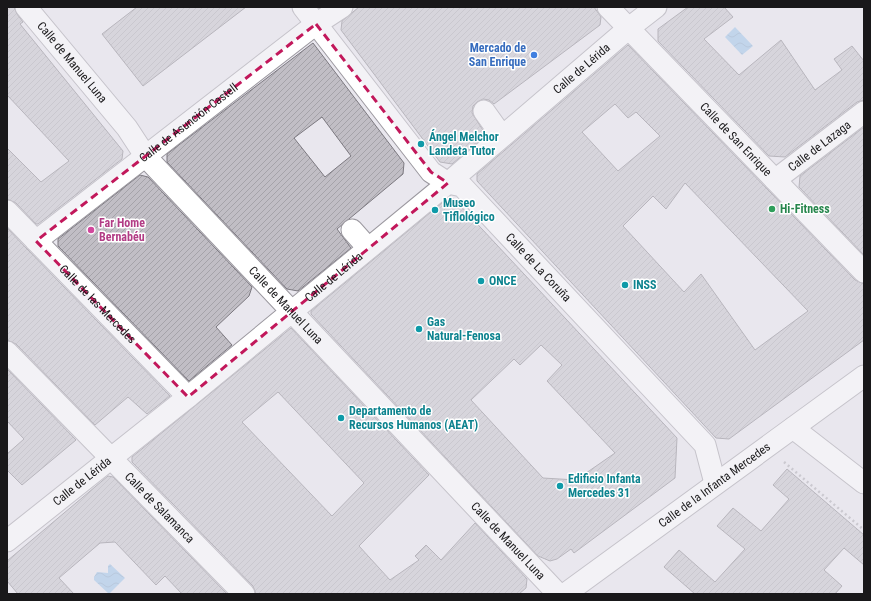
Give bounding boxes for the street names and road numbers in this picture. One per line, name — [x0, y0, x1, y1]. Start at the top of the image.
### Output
street label: Calle de Manuel Luna — [34, 19, 110, 106]
street label: Calle de Lérida — [550, 40, 613, 97]
street label: Calle de Asunción Castell — [137, 80, 240, 165]
street label: Calle de San Enrique — [697, 100, 775, 179]
street label: Calle de Lazaga — [785, 118, 854, 174]
street label: Calle de La Coruña — [503, 230, 574, 305]
street label: Calle de Lérida — [302, 249, 365, 305]
street label: Calle de las Mercedes — [56, 262, 139, 346]
street label: Calle de Manuel Luna — [246, 264, 326, 347]
street label: Calle de la Infanta Mercedes — [656, 440, 773, 530]
street label: Calle de Lérida — [50, 454, 114, 509]
street label: Calle de Salamanca — [122, 470, 197, 546]
street label: Calle de Manuel Luna — [468, 499, 548, 583]

